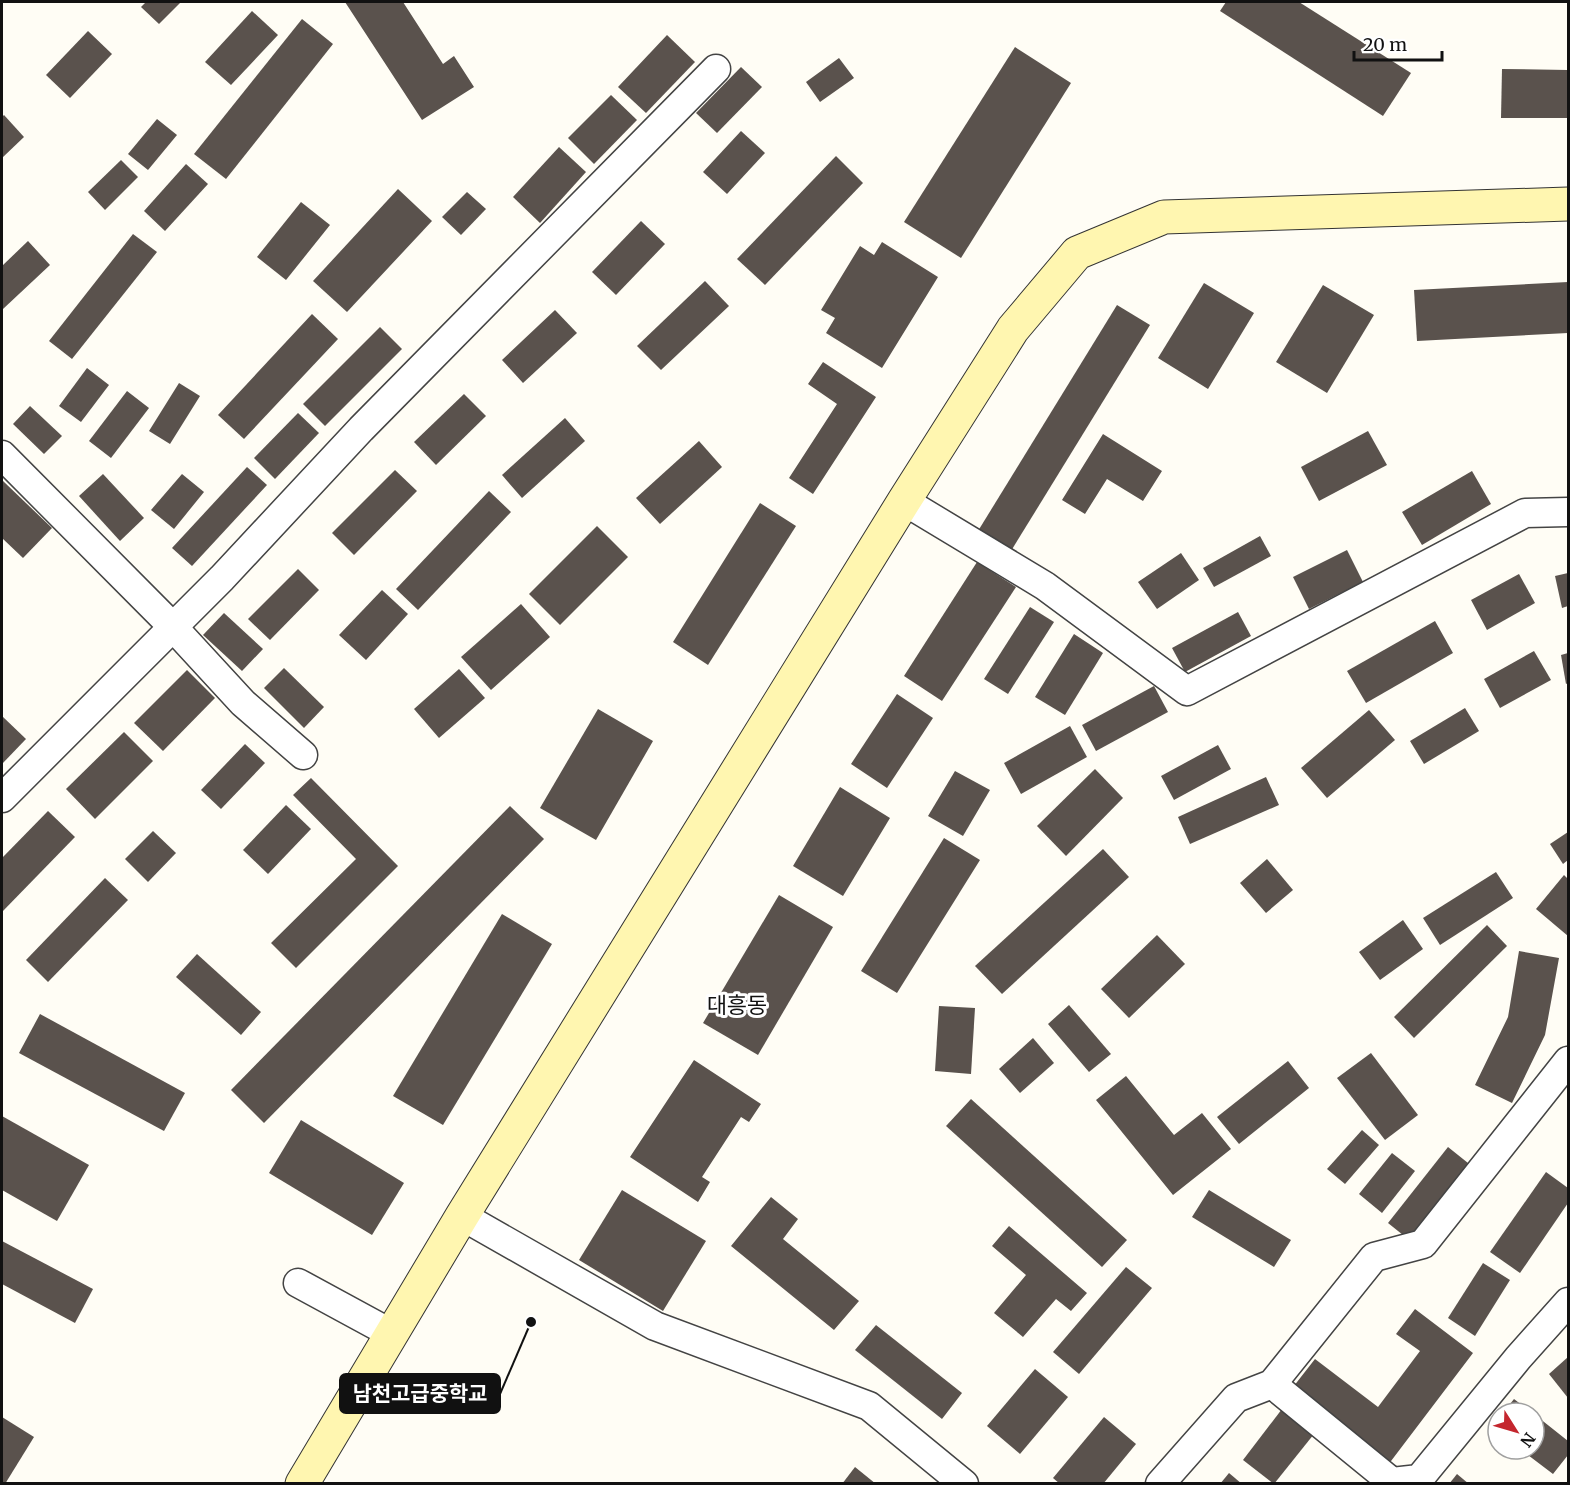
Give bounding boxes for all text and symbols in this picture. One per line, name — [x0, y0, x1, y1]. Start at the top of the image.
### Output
scale bar — [1354, 24, 1442, 62]
text: 20 m — [1363, 33, 1407, 56]
district label: 대흥동 — [707, 991, 767, 1019]
callout: 남천고급중학교 — [340, 1374, 500, 1413]
text: 남천고급중학교 — [352, 1380, 488, 1407]
north arrow — [1486, 1401, 1546, 1461]
text: N — [1516, 1429, 1540, 1451]

